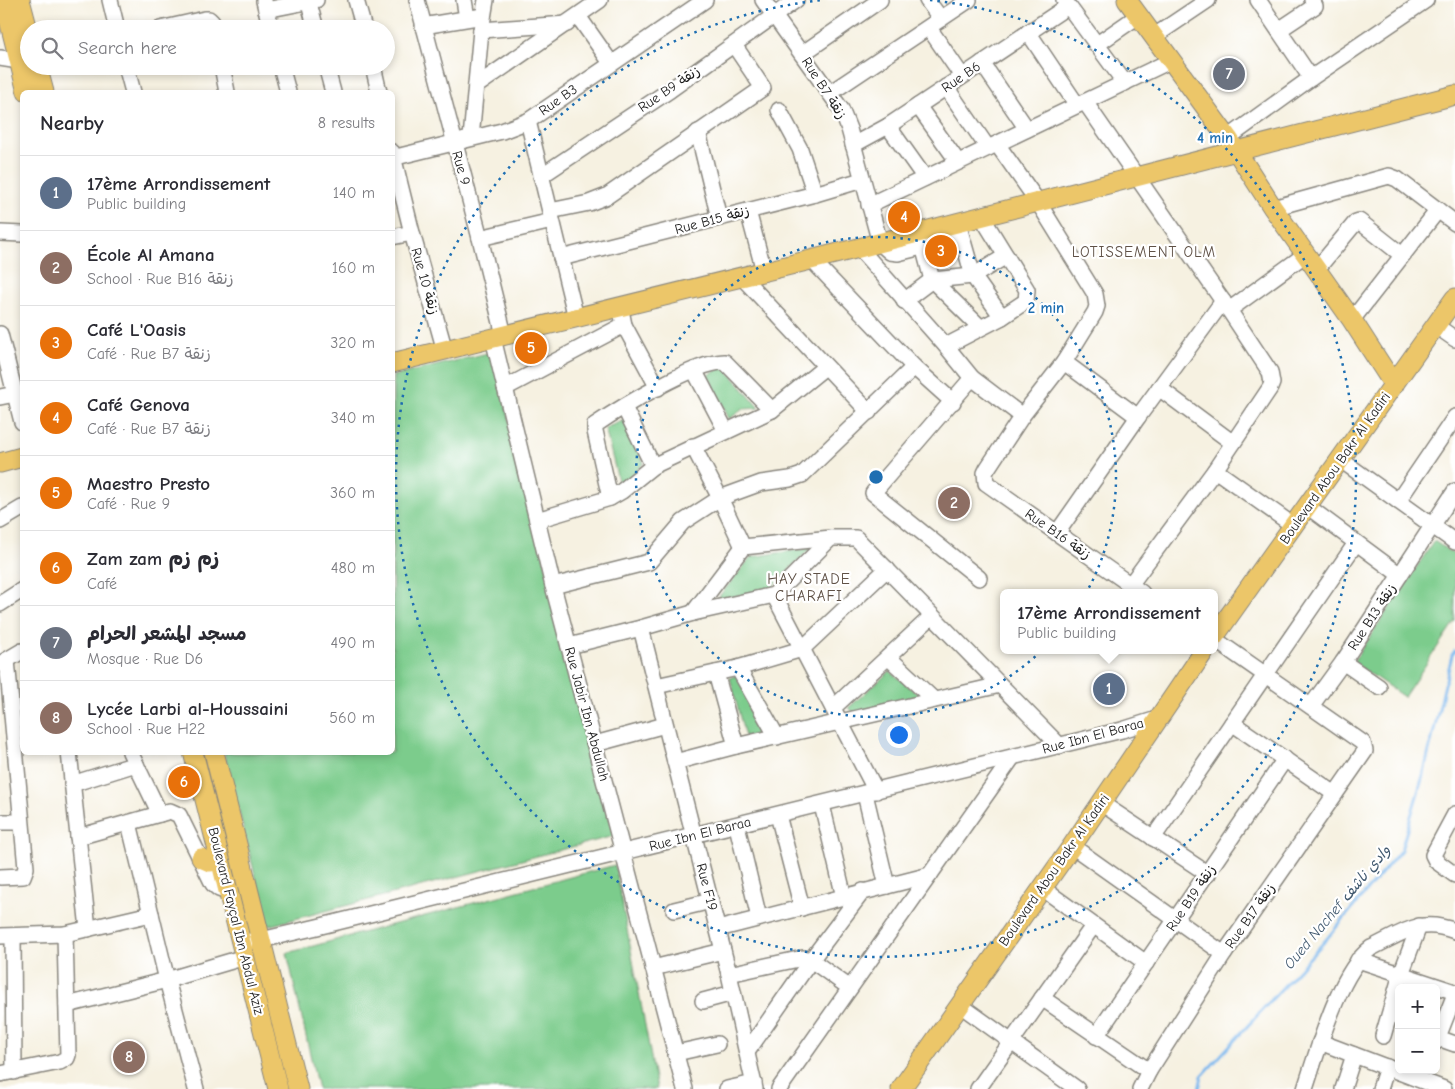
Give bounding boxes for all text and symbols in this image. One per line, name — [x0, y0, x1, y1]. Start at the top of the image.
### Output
search box — [20, 20, 395, 75]
icon: search — [38, 34, 66, 62]
text: Search here — [78, 37, 177, 59]
street label: Rue B7 زنقة — [798, 54, 850, 122]
pin: 7 — [1213, 55, 1245, 93]
street label: Rue B6 — [938, 58, 984, 96]
street label: Rue B9 زنقة — [635, 62, 703, 116]
street label: Rue B3 — [536, 81, 580, 119]
text: Nearby — [40, 111, 104, 135]
text: 8 results — [318, 114, 375, 132]
text: 4 min — [1197, 129, 1233, 147]
street label: Rue 9 — [448, 149, 474, 187]
text: 17ème Arrondissement — [87, 173, 270, 195]
text: 1 — [53, 184, 59, 202]
text: 140 m — [333, 184, 375, 202]
text: Public building — [87, 195, 186, 213]
pin: 4 — [888, 198, 920, 236]
street label: Rue B15 زنقة — [673, 202, 751, 238]
pin: 3 — [925, 232, 957, 270]
district label: LOTISSEMENT OLM — [1072, 243, 1216, 261]
text: École Al Amana — [87, 244, 215, 266]
street label: Rue 10 زنقة — [407, 246, 443, 316]
text: 2 — [52, 259, 60, 277]
text: 160 m — [332, 259, 375, 277]
text: School · Rue B16 زنقة — [87, 270, 234, 288]
text: 2 min — [1028, 299, 1064, 317]
text: Café L'Oasis — [87, 319, 186, 341]
pin: 5 — [515, 329, 547, 367]
text: 3 — [52, 334, 60, 352]
text: 320 m — [330, 334, 375, 352]
text: Café · Rue B7 زنقة — [87, 345, 211, 363]
street label: Boulevard Abou Bakr Al Kadiri — [1276, 389, 1394, 547]
text: Café Genova — [87, 394, 190, 416]
text: 4 — [52, 409, 60, 427]
text: 340 m — [331, 409, 375, 427]
text: Café · Rue B7 زنقة — [87, 420, 211, 438]
centre of rings — [867, 468, 885, 486]
text: Maestro Presto — [87, 473, 210, 495]
text: 5 — [52, 484, 60, 502]
text: 360 m — [330, 484, 375, 502]
pin: 2 — [938, 484, 970, 522]
text: Café · Rue 9 — [87, 495, 170, 513]
street label: Rue B16 زنقة — [1022, 505, 1094, 563]
text: Zam zam زم زم — [87, 548, 219, 570]
text: 6 — [52, 559, 60, 577]
text: 480 m — [331, 559, 375, 577]
district label: HAY STADE CHARAFI — [767, 570, 851, 605]
text: Café — [87, 575, 117, 593]
street label: Rue B13 زنقة — [1344, 580, 1400, 654]
popup — [1000, 589, 1218, 654]
text: 17ème Arrondissement — [1017, 602, 1201, 624]
text: مسجد المشعر الحرام — [87, 623, 247, 645]
text: Public building — [1017, 624, 1117, 642]
text: 7 — [52, 634, 60, 652]
text: 490 m — [330, 634, 375, 652]
street label: Rue Jabir Ibn Abdullah — [561, 645, 613, 783]
text: Mosque · Rue D6 — [87, 650, 203, 668]
pin: 1 — [1093, 670, 1125, 708]
text: Lycée Larbi al-Houssaini — [87, 698, 288, 720]
text: 8 — [52, 709, 60, 727]
text: 560 m — [329, 709, 375, 727]
street label: Rue Ibn El Baraa — [1040, 714, 1146, 758]
text: School · Rue H22 — [87, 720, 205, 738]
your location — [886, 722, 912, 748]
pin: 6 — [168, 763, 200, 801]
street label: Boulevard Abou Bakr Al Kadiri — [995, 791, 1113, 949]
street label: Rue Ibn El Baraa — [647, 813, 753, 855]
street label: Boulevard Fayçal Ibn Abdul Aziz — [204, 826, 268, 1016]
water label: Oued Nachef وادي ناشف — [1280, 841, 1396, 974]
street label: Rue F19 — [693, 861, 721, 913]
street label: Rue B19 زنقة — [1163, 862, 1219, 934]
street label: Rue B17 زنقة — [1221, 880, 1279, 952]
map controls — [1395, 984, 1440, 1074]
button: + — [1395, 984, 1440, 1029]
button: − — [1395, 1029, 1440, 1074]
pin: 8 — [113, 1038, 145, 1076]

